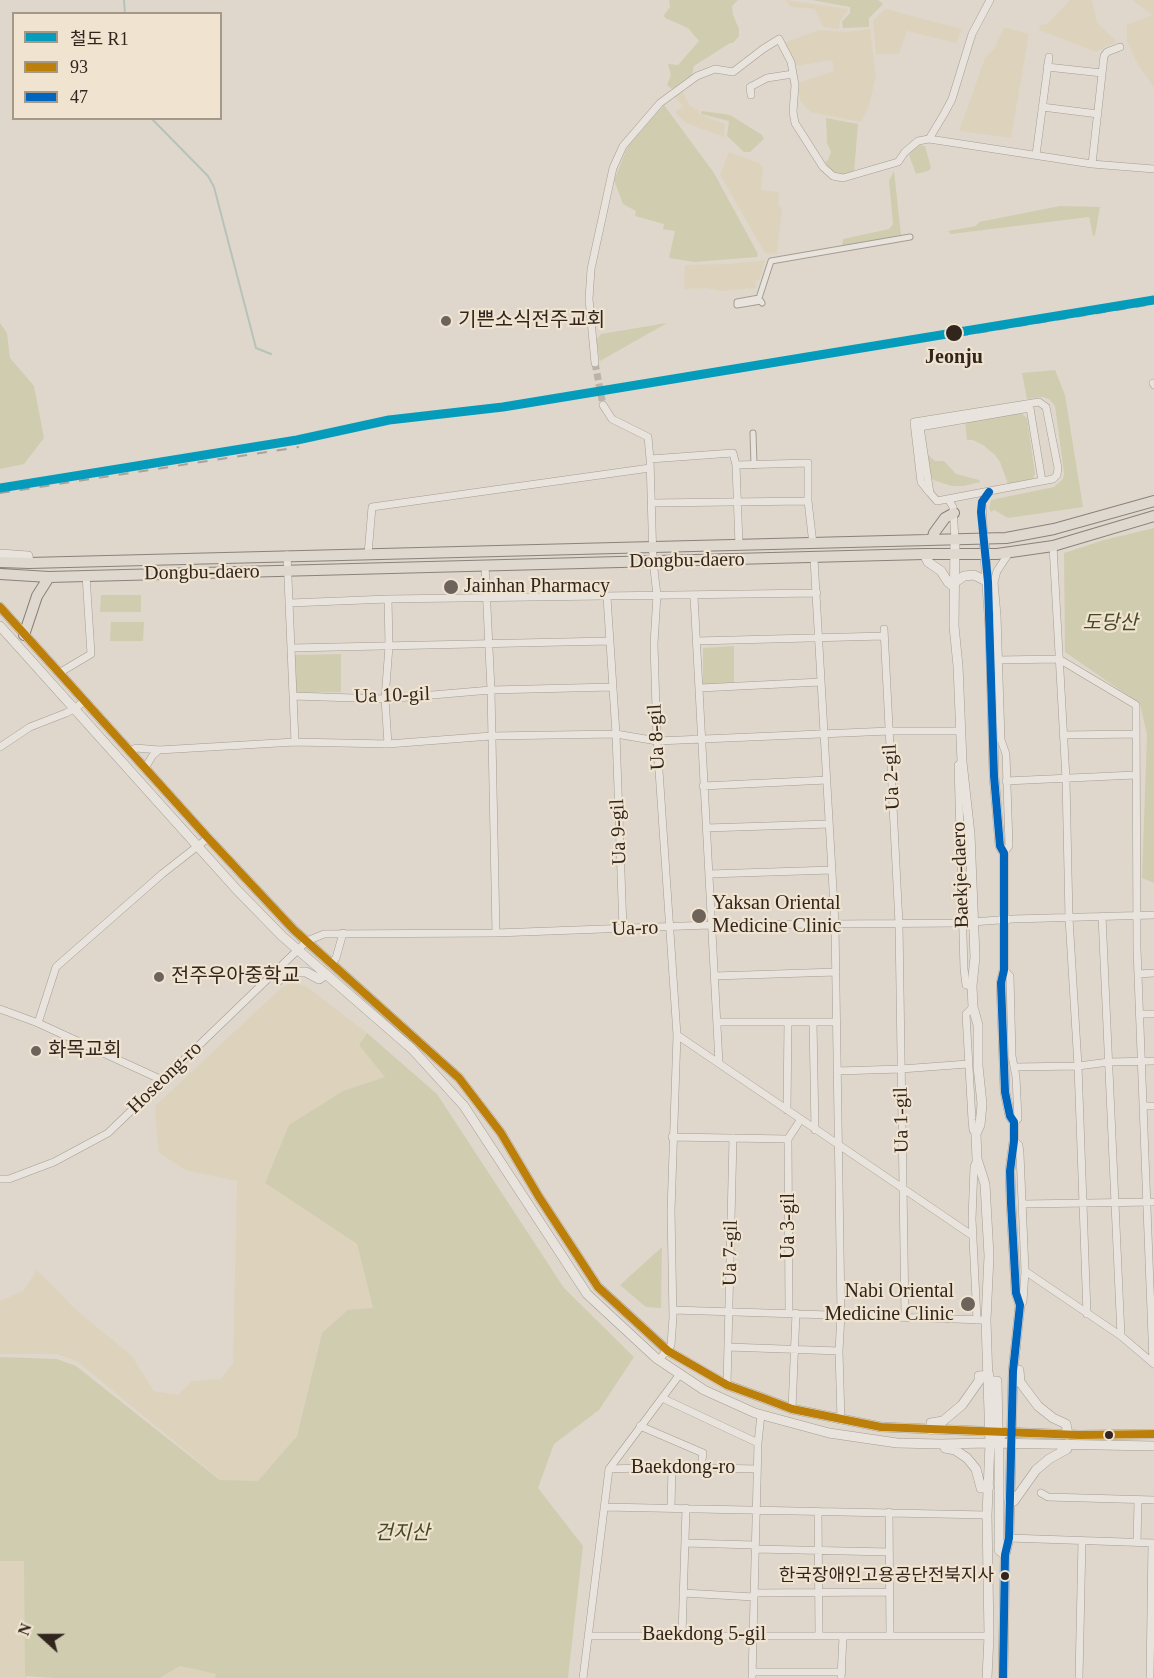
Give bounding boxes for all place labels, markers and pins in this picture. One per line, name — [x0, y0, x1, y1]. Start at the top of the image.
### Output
place label: 기쁜소식전주교회 — [458, 309, 605, 333]
marker: 기쁜소식전주교회 — [439, 314, 453, 328]
marker: Jeonju — [944, 323, 964, 343]
place label: Jeonju — [925, 346, 983, 370]
place label: Jainhan Pharmacy — [464, 575, 610, 599]
marker: Jainhan Pharmacy — [442, 578, 460, 596]
place label: Yaksan Oriental Medicine Clinic — [712, 892, 841, 939]
marker: Yaksan Oriental Medicine Clinic — [690, 907, 708, 925]
place label: 전주우아중학교 — [171, 965, 300, 989]
marker: 전주우아중학교 — [152, 970, 166, 984]
place label: 화목교회 — [48, 1039, 122, 1063]
marker: 화목교회 — [29, 1044, 43, 1058]
place label: Nabi Oriental Medicine Clinic — [825, 1280, 954, 1327]
marker: Nabi Oriental Medicine Clinic — [959, 1295, 977, 1313]
unlabelled marker — [1103, 1429, 1115, 1441]
place label: 한국장애인고용공단전북지사 — [779, 1565, 994, 1587]
marker: 한국장애인고용공단전북지사 — [999, 1570, 1011, 1582]

